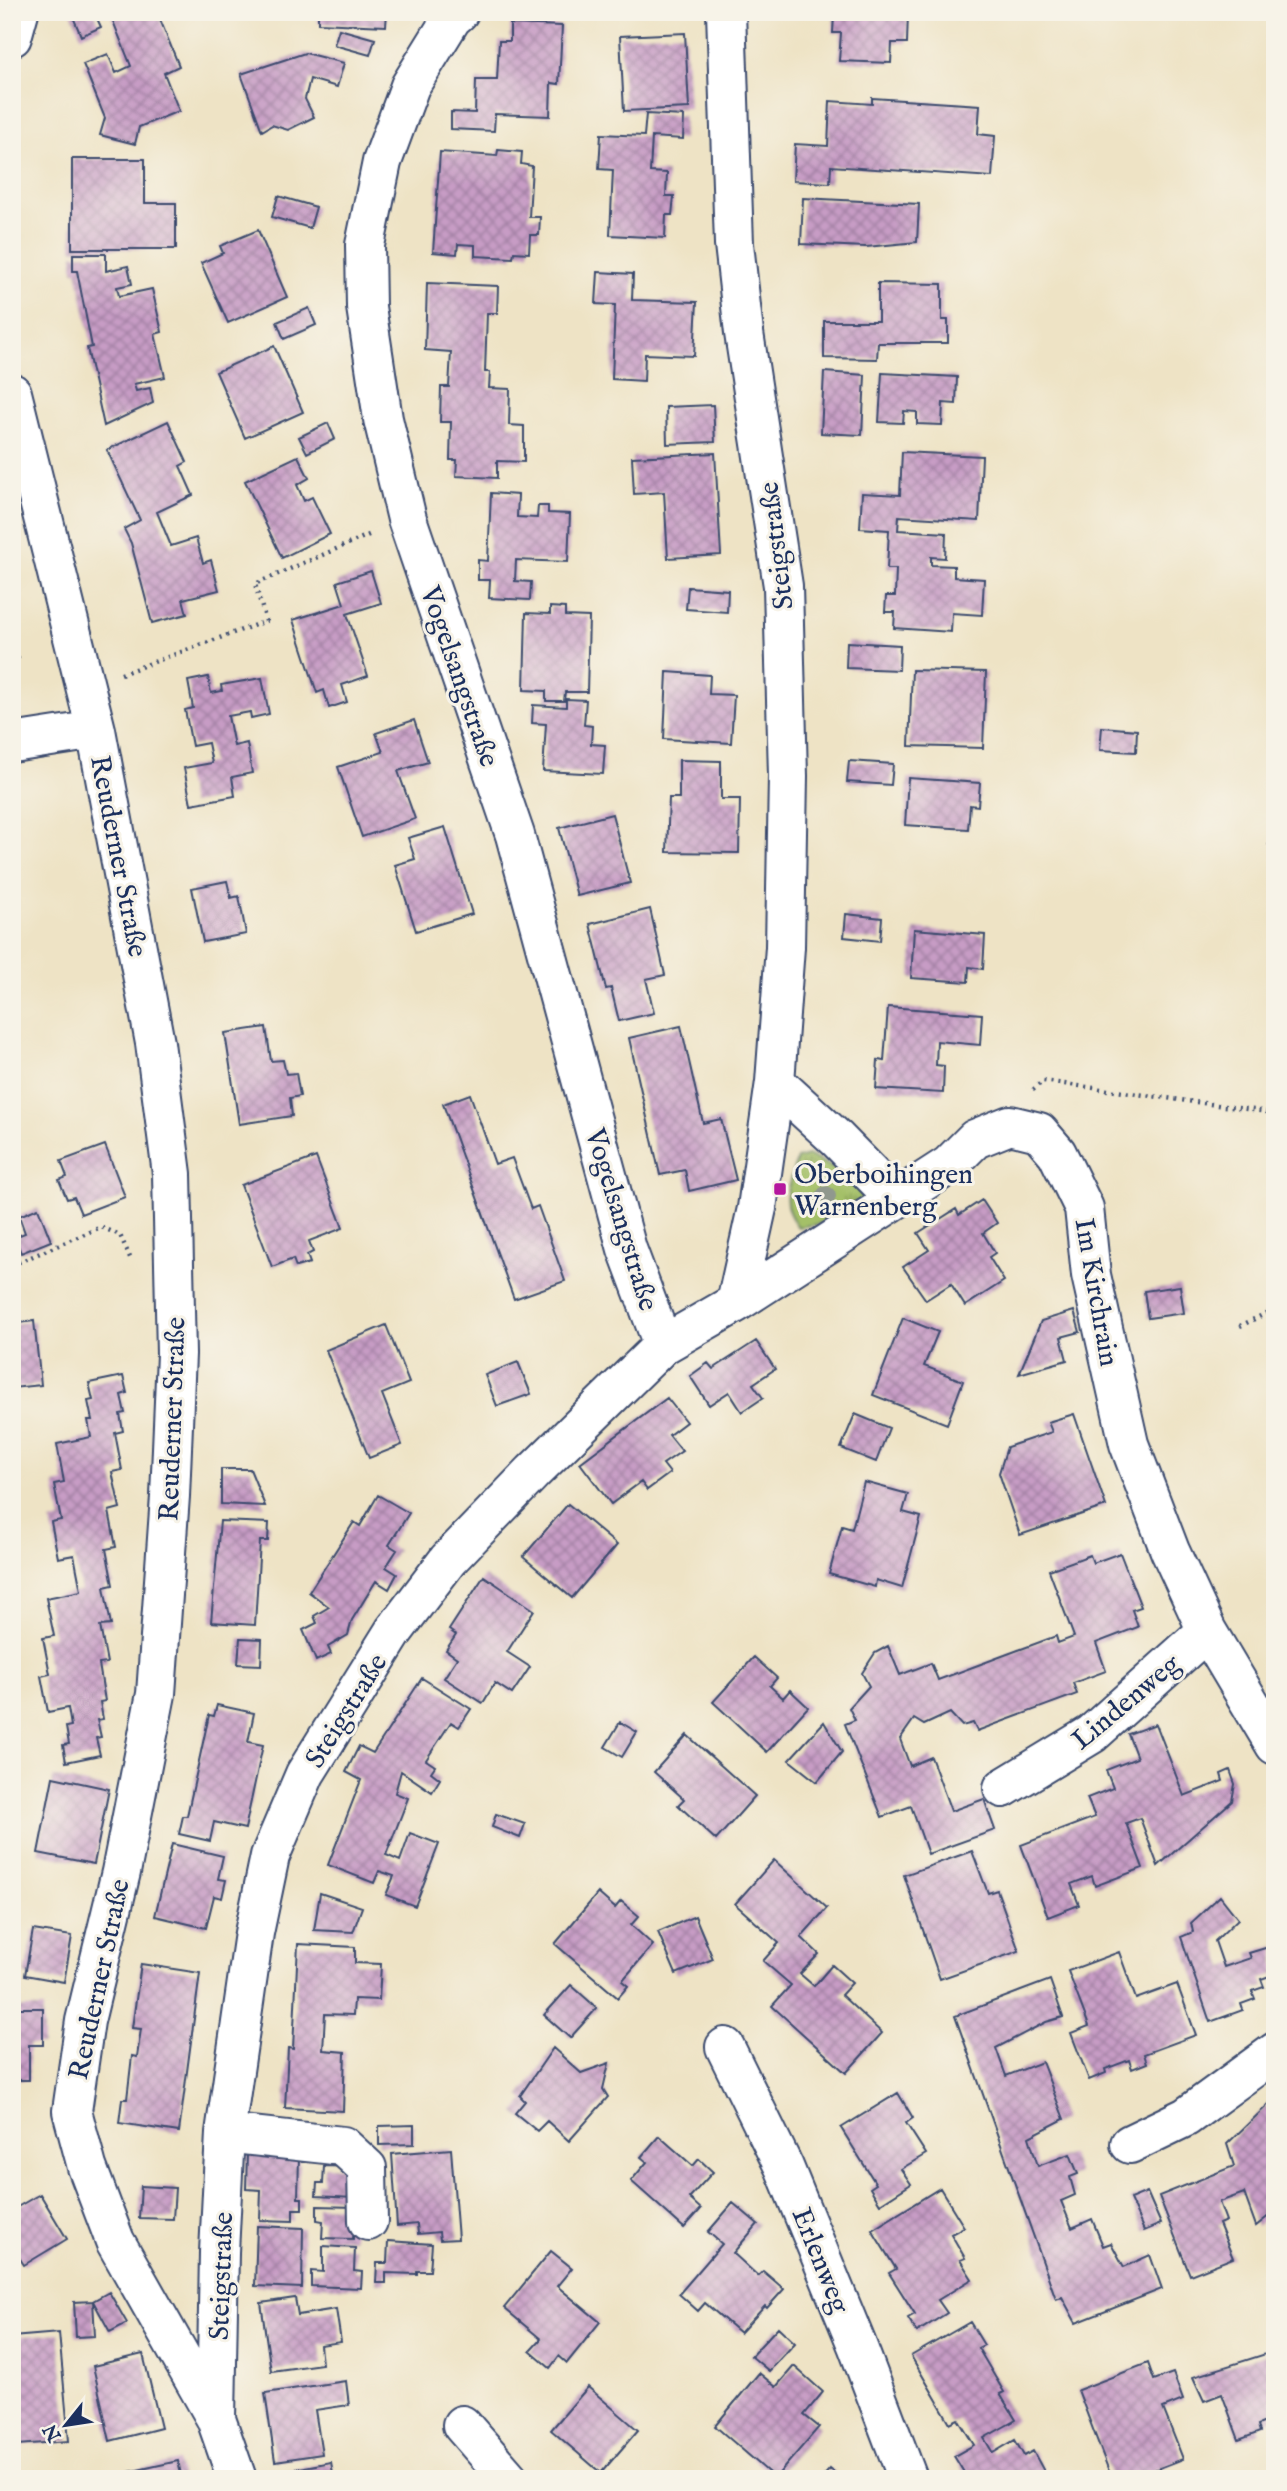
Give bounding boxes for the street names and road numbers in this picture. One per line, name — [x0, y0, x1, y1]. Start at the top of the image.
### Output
street label: Steigstraße — [752, 480, 803, 612]
street label: Vogelsangstraße — [411, 581, 506, 772]
street label: Reuderner Straße — [81, 753, 154, 960]
street label: Vogelsangstraße — [576, 1123, 665, 1315]
street label: Im Kirchrain — [1065, 1216, 1126, 1369]
street label: Reuderner Straße — [152, 1316, 195, 1522]
street label: Steigstraße — [298, 1647, 396, 1775]
street label: Lindenweg — [1065, 1647, 1189, 1758]
street label: Reuderner Straße — [62, 1876, 139, 2083]
street label: Erlenweg — [783, 2203, 857, 2320]
street label: Steigstraße — [203, 2211, 242, 2341]

